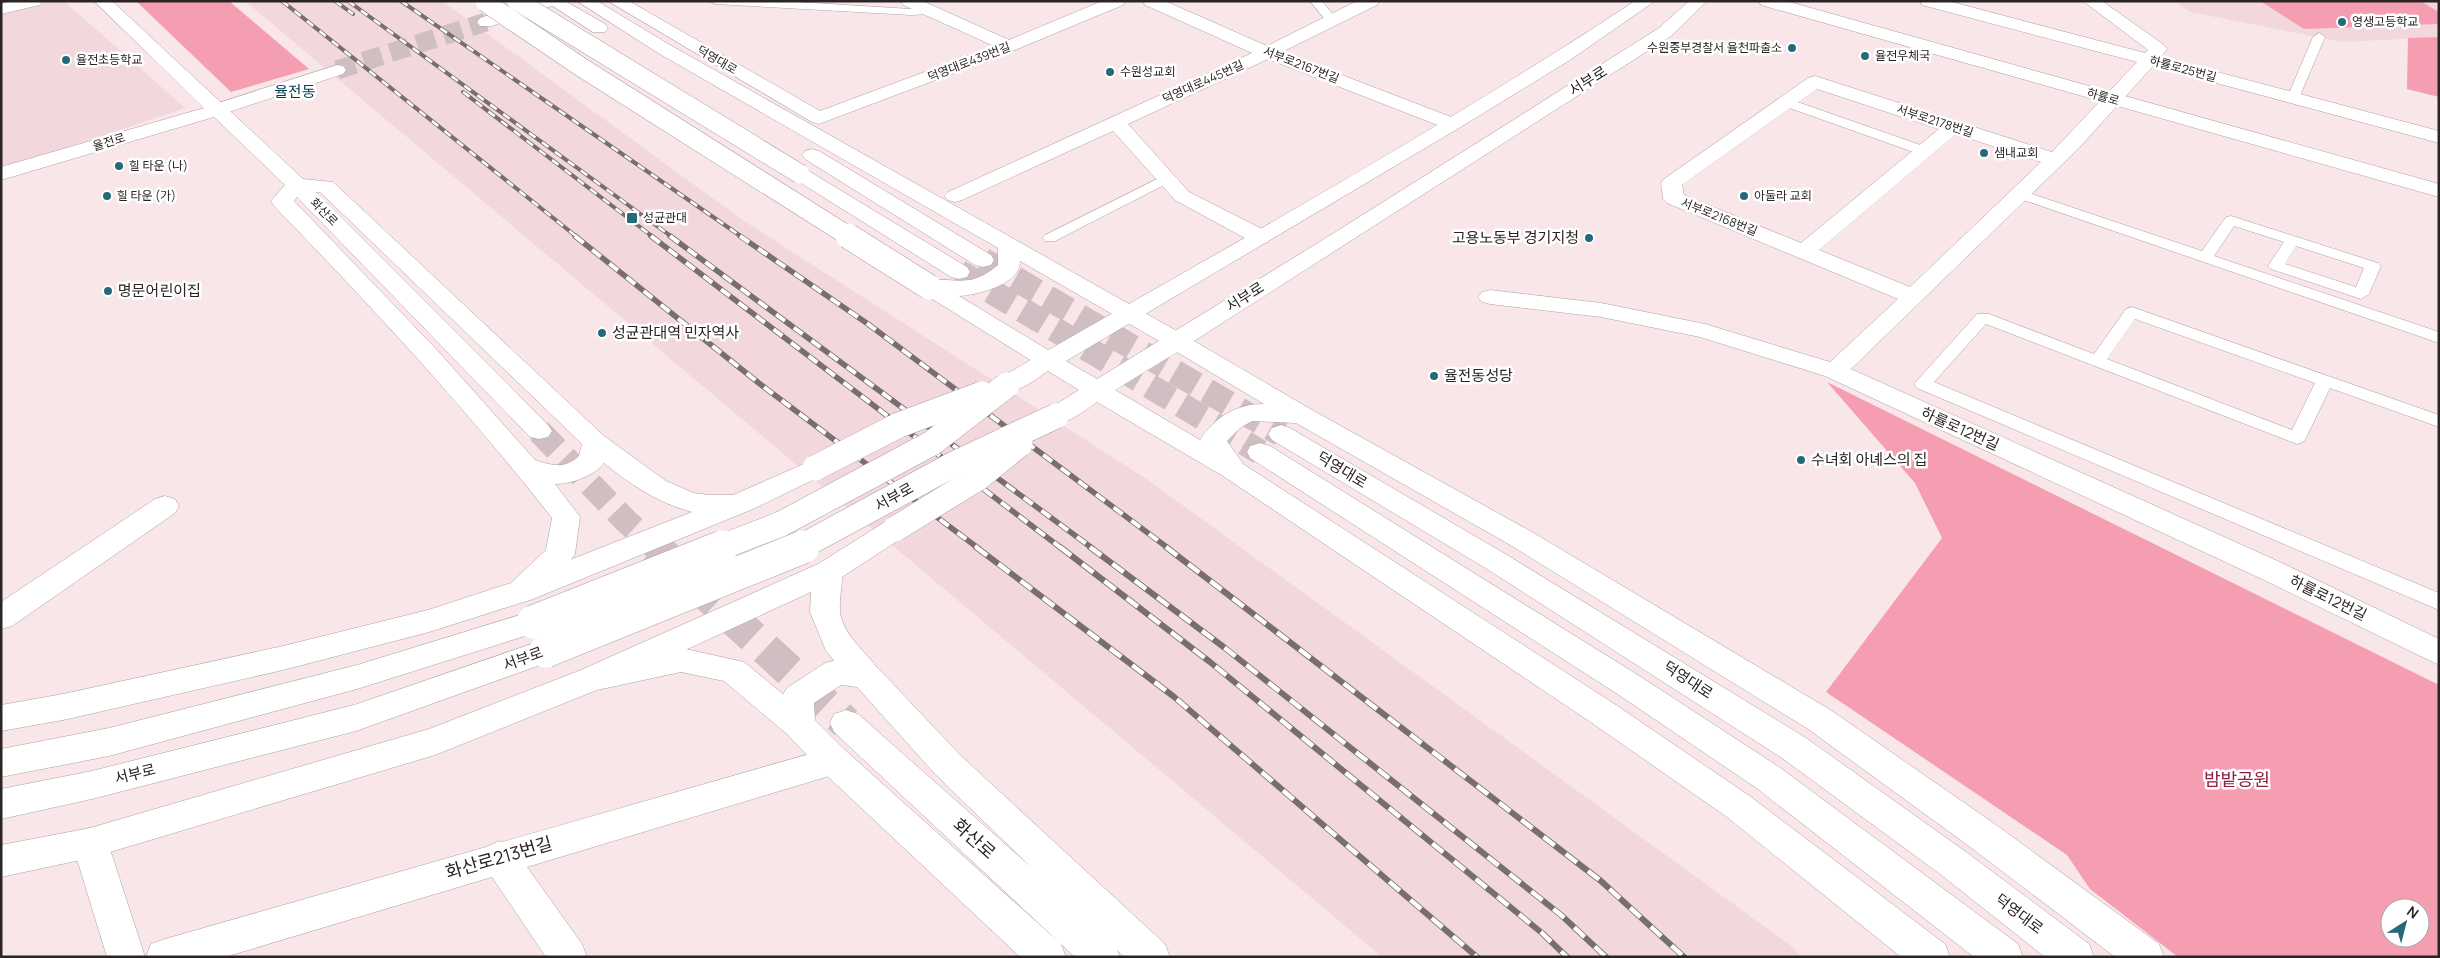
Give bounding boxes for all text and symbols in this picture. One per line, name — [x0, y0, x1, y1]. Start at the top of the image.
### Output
place label: 영생고등학교 — [2352, 13, 2418, 30]
marker: 영생고등학교 — [2336, 16, 2348, 28]
street label: 덕영대로439번길 — [925, 38, 1013, 85]
place label: 수원중부경찰서 율천파출소 — [1647, 39, 1782, 56]
street label: 덕영대로 — [694, 41, 741, 78]
street label: 서부로2167번길 — [1261, 42, 1342, 87]
marker: 수원중부경찰서 율천파출소 — [1786, 42, 1798, 54]
place label: 율전우체국 — [1875, 47, 1930, 64]
marker: 율전우체국 — [1859, 50, 1871, 62]
place label: 율전초등학교 — [76, 51, 142, 68]
street label: 하률로25번길 — [2148, 51, 2219, 86]
marker: 율전초등학교 — [60, 54, 72, 66]
street label: 덕영대로445번길 — [1159, 56, 1246, 107]
street label: 서부로 — [1565, 61, 1611, 100]
place label: 수원성교회 — [1120, 63, 1175, 80]
marker: 수원성교회 — [1104, 66, 1116, 78]
district label: 율전동 — [274, 81, 316, 102]
street label: 하률로 — [2085, 84, 2121, 109]
street label: 서부로2178번길 — [1895, 100, 1976, 141]
street label: 율전로 — [91, 129, 127, 154]
place label: 샘내교회 — [1994, 144, 2038, 161]
marker: 샘내교회 — [1978, 147, 1990, 159]
place label: 힐 타운 (나) — [129, 157, 188, 174]
marker: 힐 타운 (나) — [113, 160, 125, 172]
place label: 힐 타운 (가) — [117, 187, 176, 204]
place label: 아둘라 교회 — [1754, 187, 1812, 204]
marker: 힐 타운 (가) — [101, 190, 113, 202]
marker: 아둘라 교회 — [1738, 190, 1750, 202]
street label: 서부로2168번길 — [1678, 193, 1760, 240]
street label: 화산로 — [307, 194, 342, 229]
place label: 성균관대 — [643, 209, 687, 226]
marker: 성균관대 — [625, 211, 639, 225]
place label: 고용노동부 경기지청 — [1452, 227, 1579, 248]
marker: 고용노동부 경기지청 — [1583, 232, 1595, 244]
street label: 서부로 — [1222, 277, 1268, 316]
place label: 명문어린이집 — [118, 280, 201, 301]
marker: 명문어린이집 — [102, 285, 114, 297]
place label: 성균관대역 민자역사 — [612, 322, 739, 343]
marker: 성균관대역 민자역사 — [596, 327, 608, 339]
place label: 율전동성당 — [1444, 365, 1513, 386]
marker: 율전동성당 — [1428, 370, 1440, 382]
street label: 하률로12번길 — [1918, 402, 2003, 455]
street label: 덕영대로 — [1313, 446, 1371, 493]
place label: 수녀회 아녜스의 집 — [1811, 449, 1927, 470]
marker: 수녀회 아녜스의 집 — [1795, 454, 1807, 466]
street label: 서부로 — [871, 477, 917, 516]
street label: 하률로12번길 — [2286, 570, 2370, 625]
street label: 서부로 — [500, 642, 546, 675]
street label: 덕영대로 — [1659, 656, 1717, 703]
street label: 서부로 — [112, 758, 158, 789]
park label: 밤밭공원 — [2204, 767, 2270, 791]
street label: 화산로 — [948, 813, 1001, 864]
street label: 화산로213번길 — [443, 830, 555, 884]
street label: 덕영대로 — [1991, 889, 2048, 939]
north arrow — [2380, 898, 2430, 948]
text: N — [2403, 901, 2423, 923]

